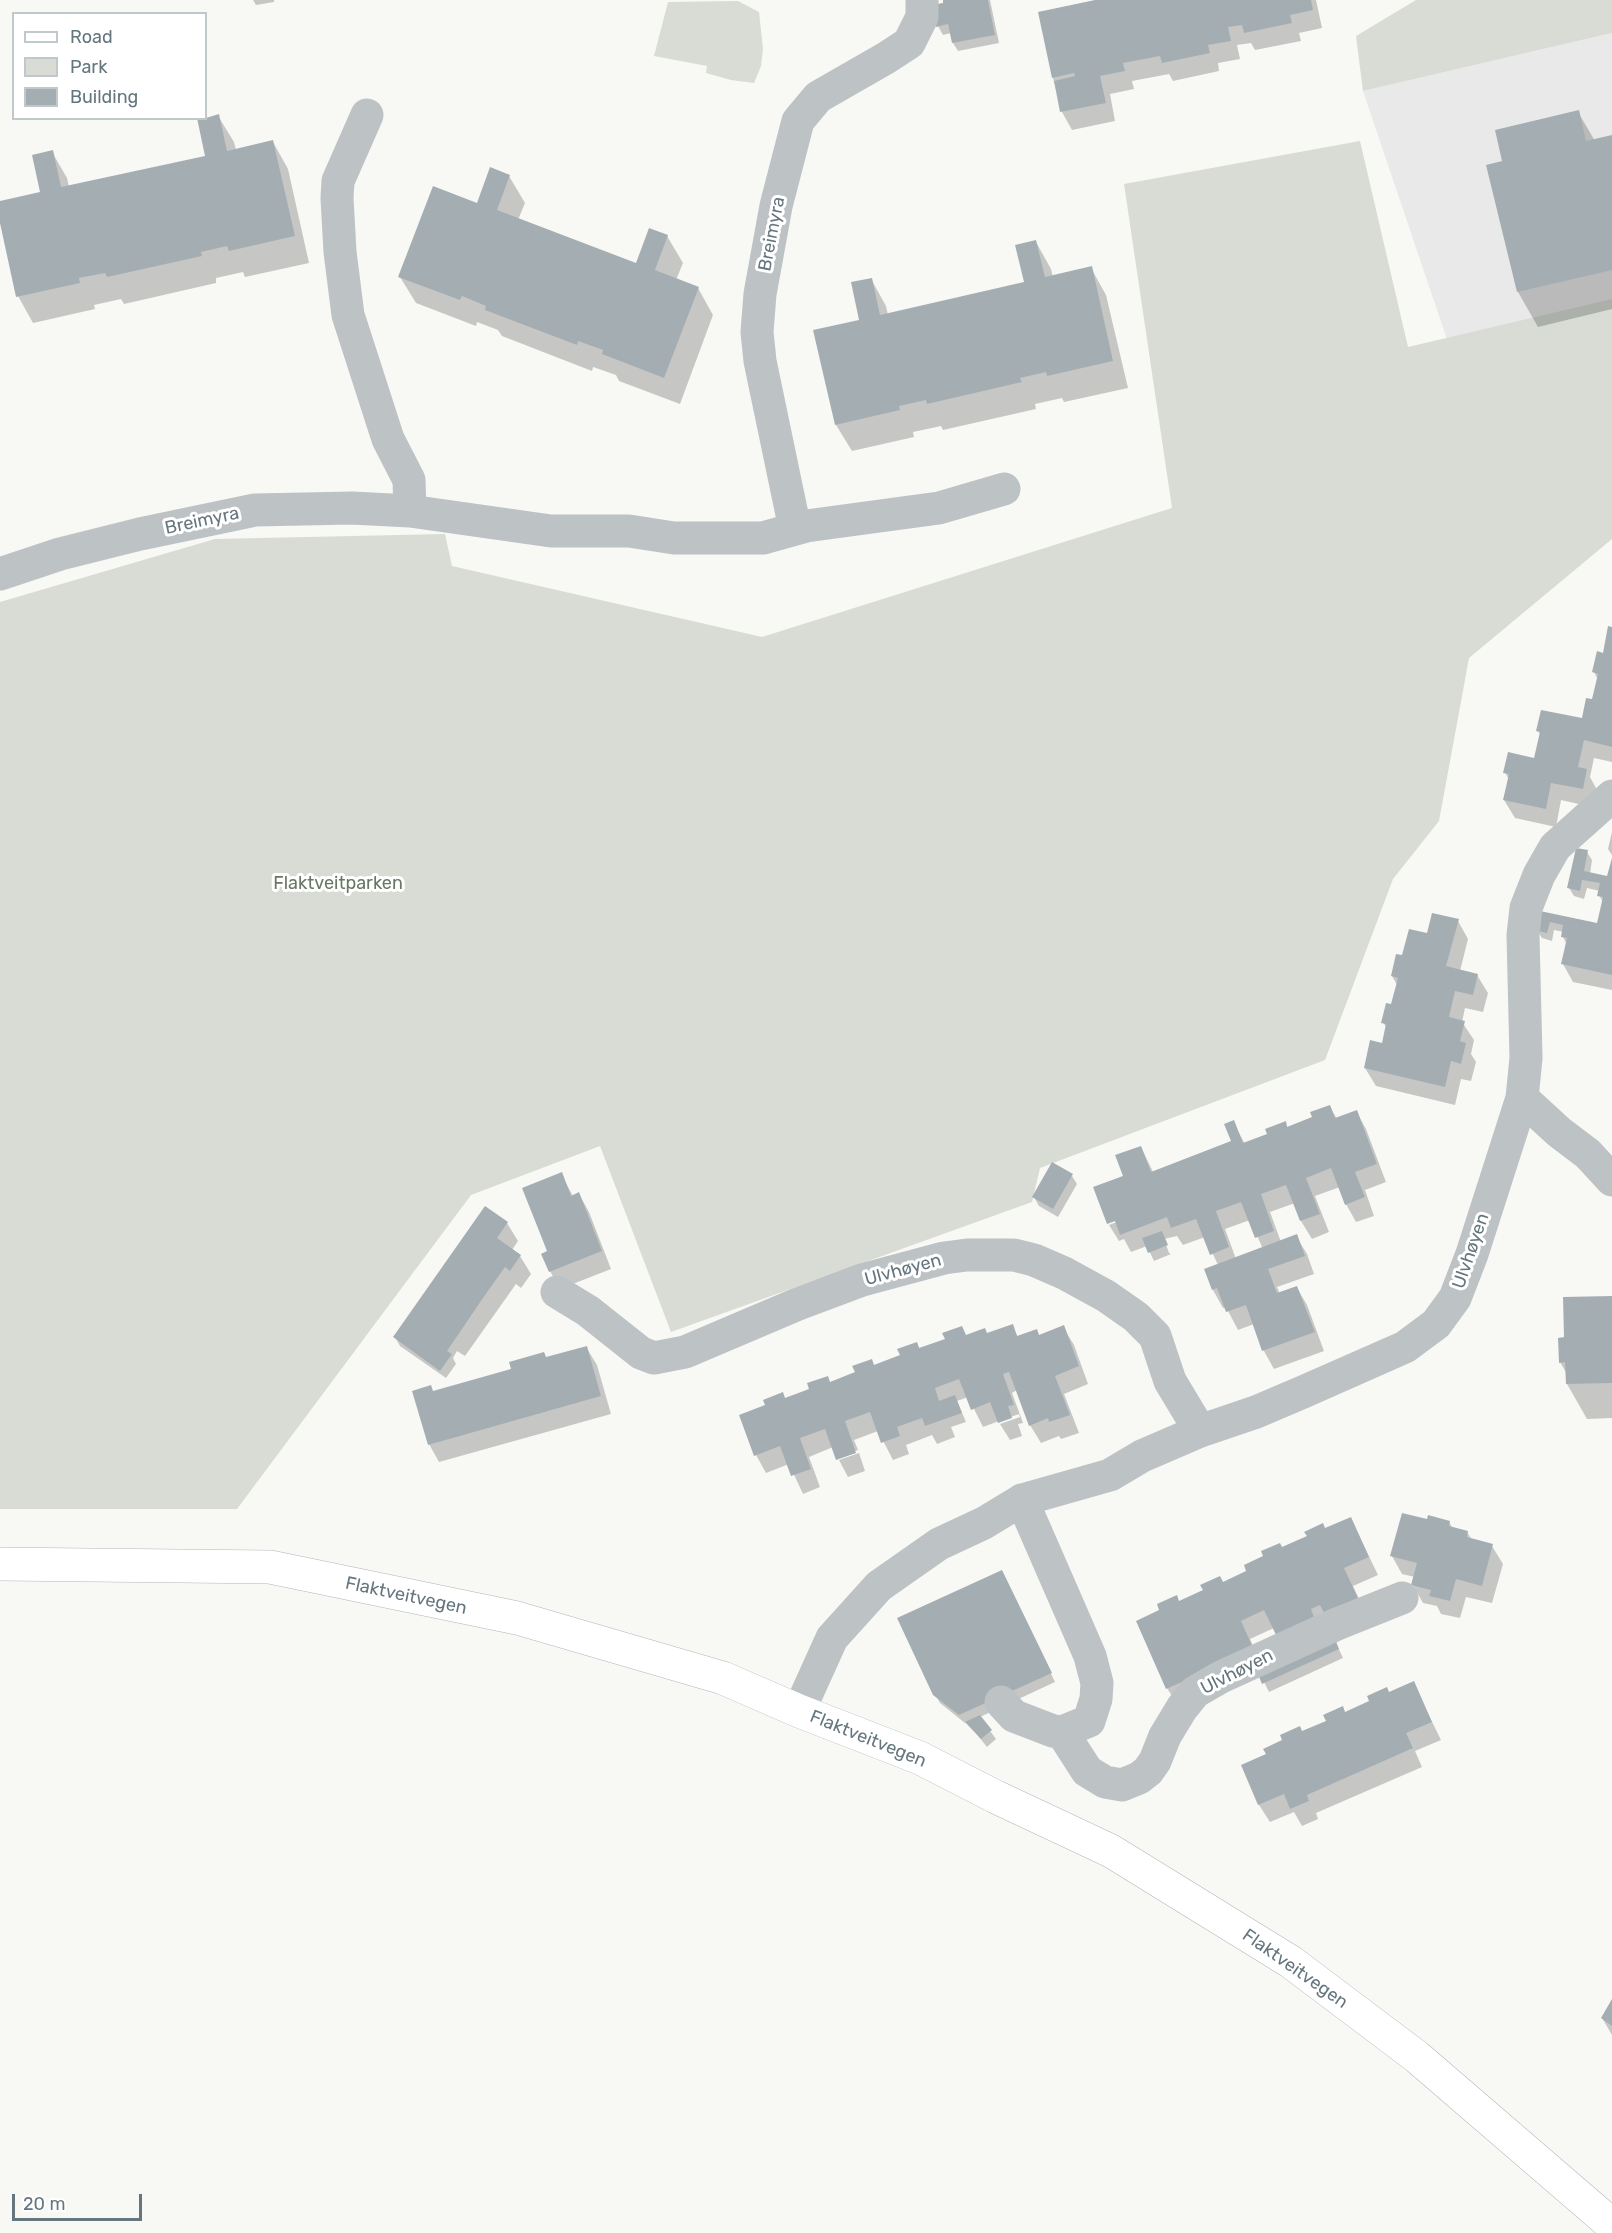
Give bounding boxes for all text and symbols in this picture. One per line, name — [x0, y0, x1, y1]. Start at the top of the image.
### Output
legend — [12, 12, 207, 120]
text: Road — [70, 26, 113, 48]
text: Park — [70, 56, 107, 78]
text: Building — [70, 86, 138, 108]
street label: Breimyra — [754, 195, 790, 273]
street label: Breimyra — [163, 503, 241, 539]
park label: Flaktveitparken — [273, 873, 403, 895]
street label: Ulvhøyen — [1448, 1210, 1494, 1292]
street label: Ulvhøyen — [862, 1249, 944, 1291]
street label: Flaktveitvegen — [343, 1573, 469, 1619]
street label: Ulvhøyen — [1197, 1645, 1277, 1699]
street label: Flaktveitvegen — [807, 1706, 929, 1772]
street label: Flaktveitvegen — [1238, 1925, 1352, 2013]
scale bar — [15, 2182, 146, 2220]
text: 20 m — [23, 2193, 65, 2215]

